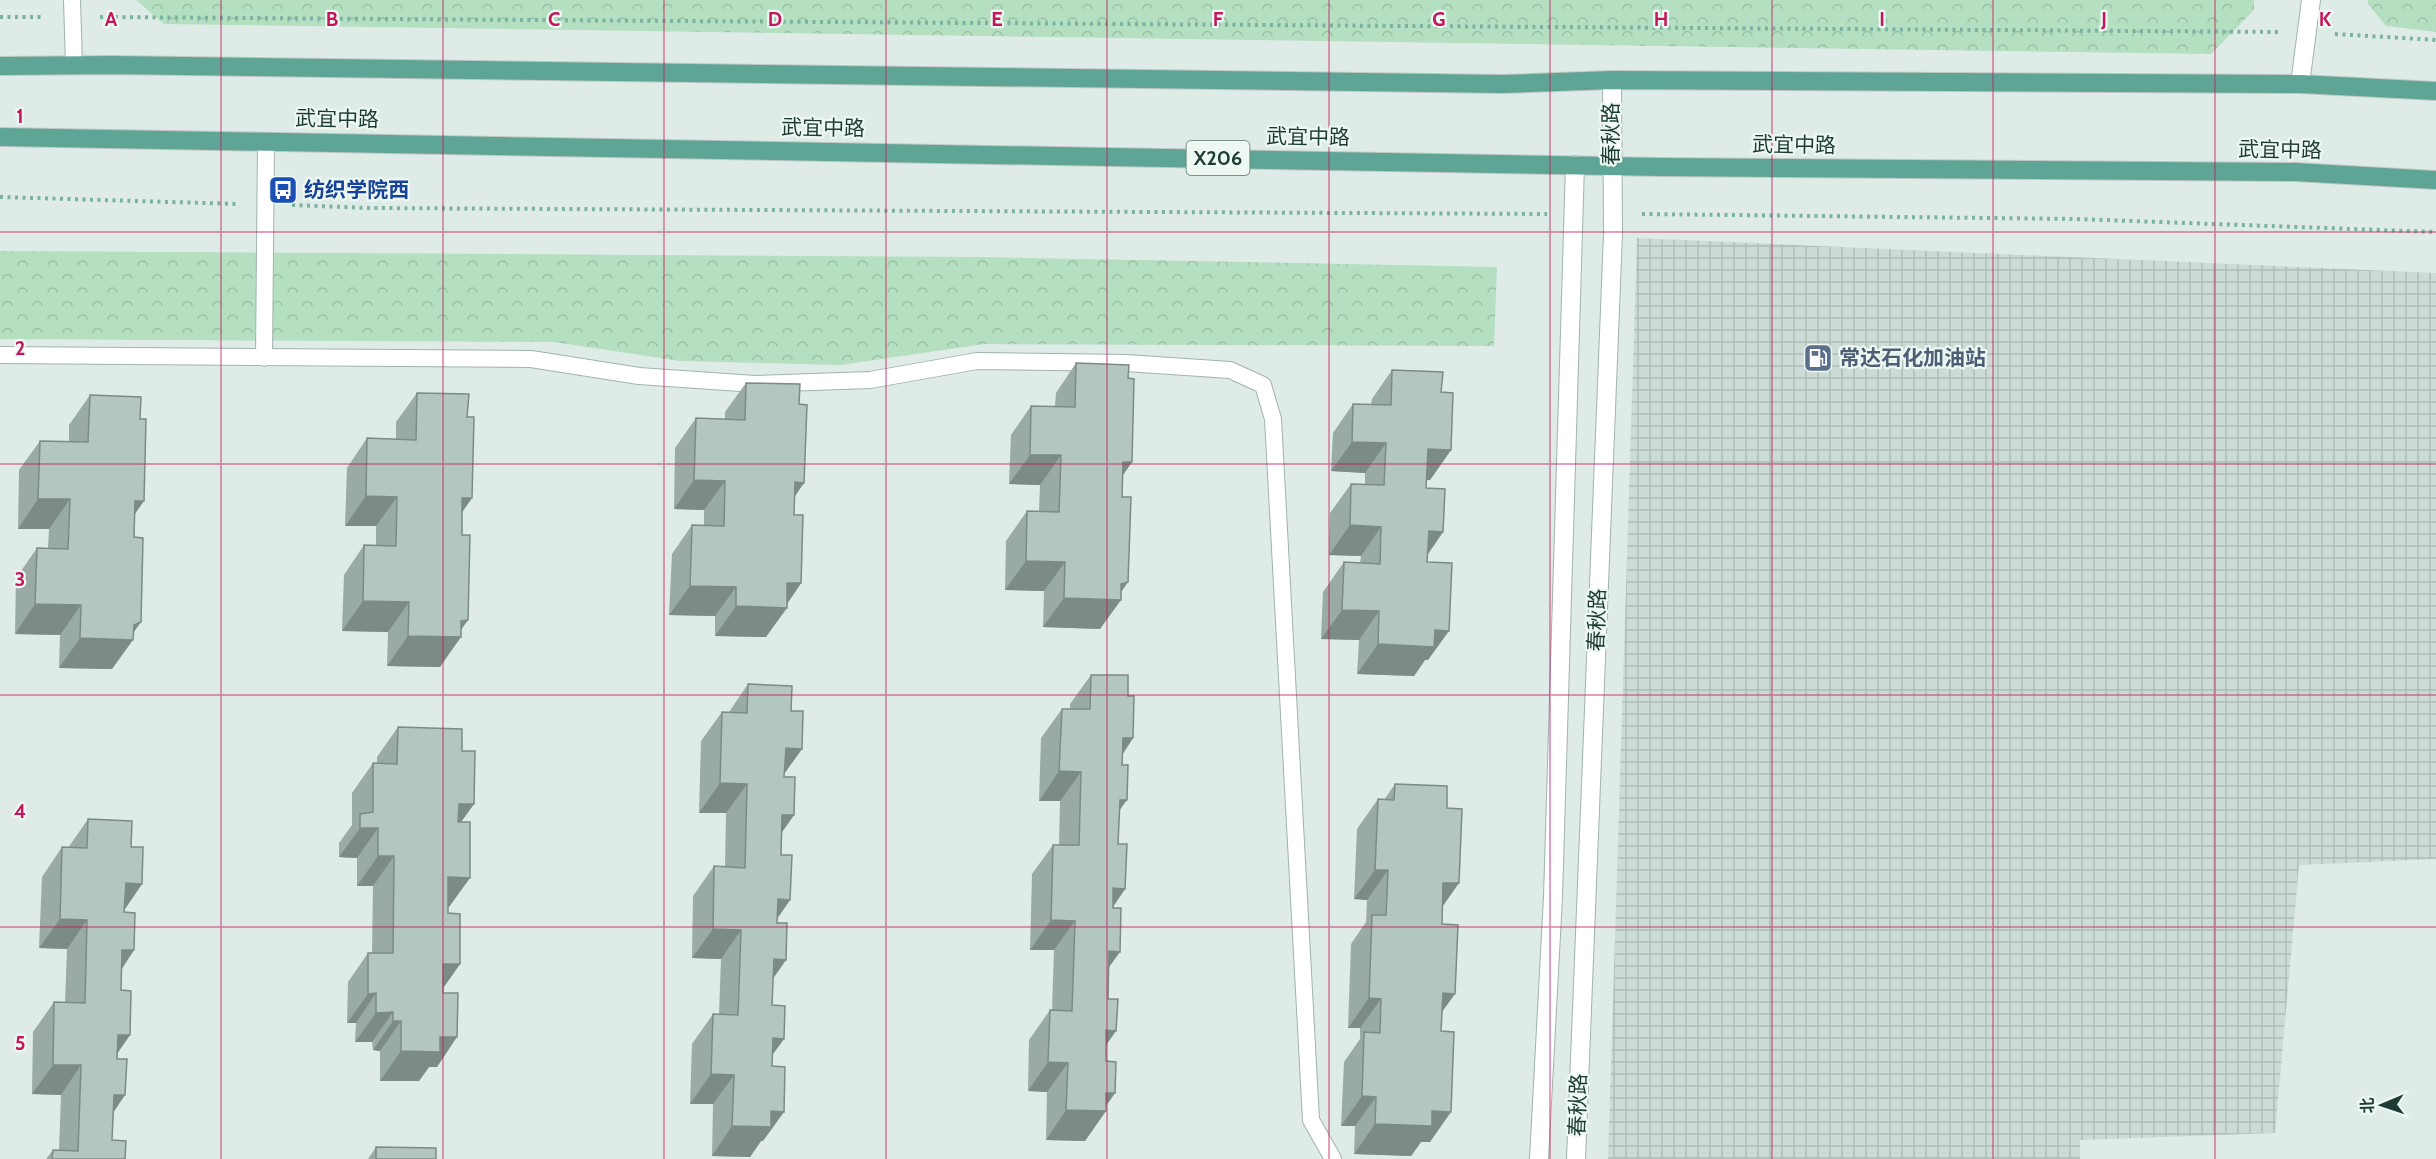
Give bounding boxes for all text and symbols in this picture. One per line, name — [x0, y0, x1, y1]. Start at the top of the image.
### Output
text: A — [105, 7, 118, 31]
text: B — [326, 7, 338, 31]
text: C — [548, 7, 560, 31]
text: D — [768, 7, 782, 31]
text: E — [991, 7, 1003, 31]
text: F — [1213, 7, 1224, 31]
text: G — [1432, 7, 1446, 31]
text: H — [1654, 7, 1668, 31]
text: I — [1879, 7, 1885, 31]
text: J — [2100, 7, 2107, 31]
text: K — [2319, 7, 2332, 31]
street label: 春秋路 — [1598, 103, 1623, 166]
text: 1 — [16, 104, 24, 128]
street label: 武宜中路 — [295, 105, 379, 132]
street label: 武宜中路 — [781, 114, 865, 141]
street label: 武宜中路 — [1266, 123, 1350, 150]
street label: 武宜中路 — [1752, 131, 1836, 158]
street label: 武宜中路 — [2238, 136, 2322, 163]
road number: X206 — [1186, 141, 1250, 175]
bus stop icon: 纺织学院西 — [267, 174, 299, 206]
place label: 纺织学院西 — [304, 177, 409, 202]
text: 2 — [15, 336, 25, 360]
fuel station icon: 常达石化加油站 — [1802, 342, 1834, 374]
place label: 常达石化加油站 — [1839, 345, 1986, 370]
text: 3 — [15, 567, 25, 591]
street label: 春秋路 — [1583, 588, 1610, 652]
text: 4 — [14, 799, 26, 823]
text: 5 — [15, 1031, 25, 1055]
street label: 春秋路 — [1564, 1073, 1591, 1137]
north arrow — [2352, 1075, 2412, 1135]
text: 北 — [2358, 1097, 2377, 1114]

